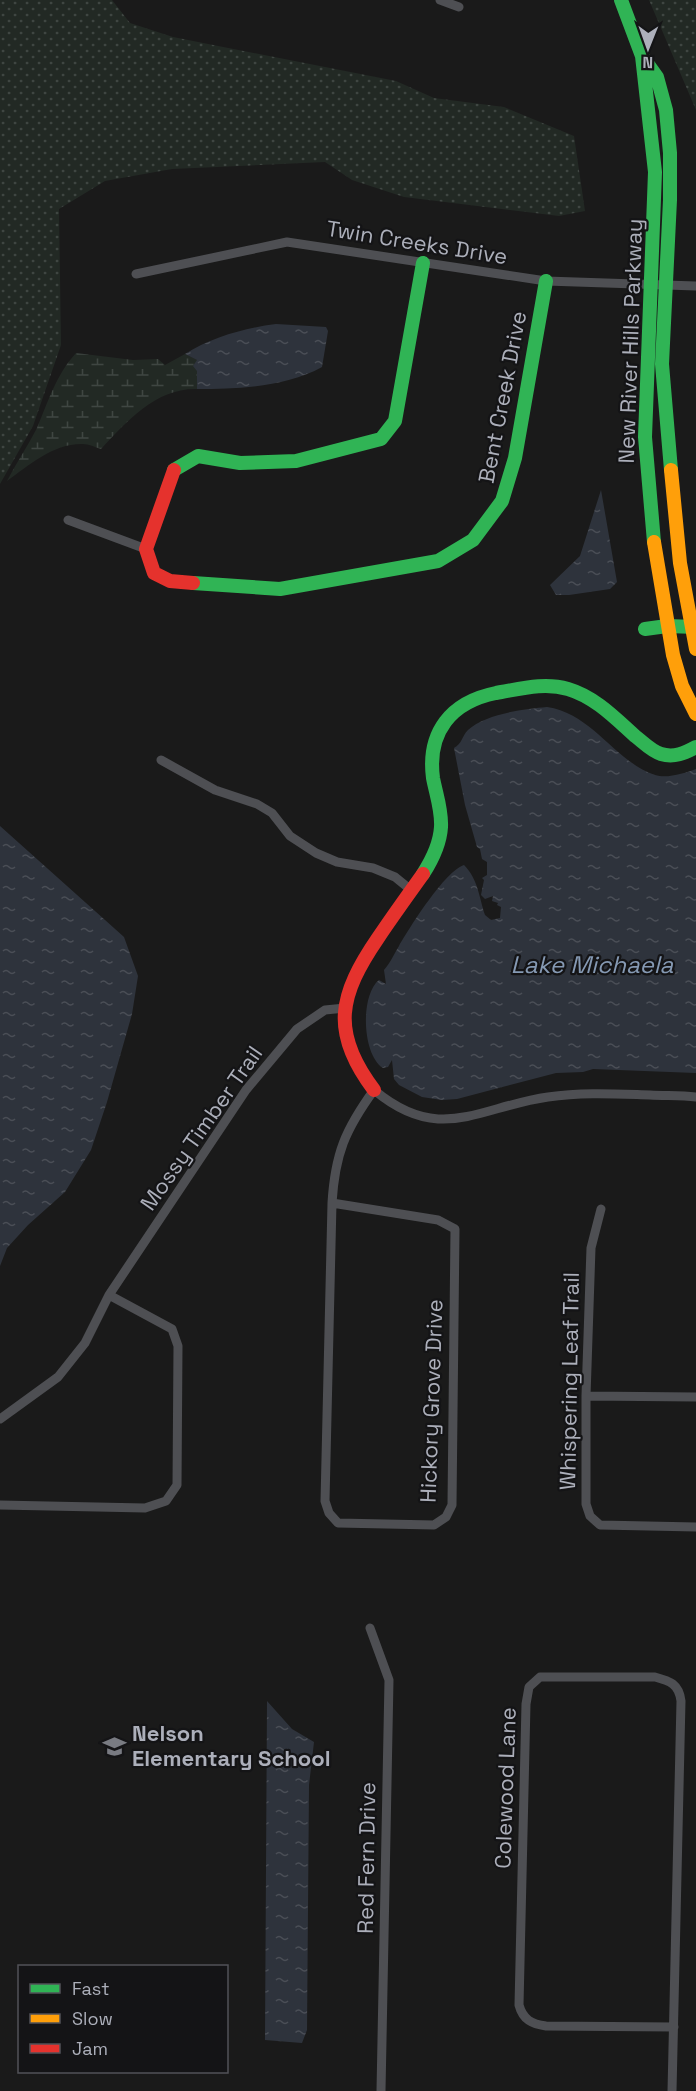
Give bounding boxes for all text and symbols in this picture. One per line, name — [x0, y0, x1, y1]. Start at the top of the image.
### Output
north arrow — [618, 18, 678, 78]
text: N — [642, 52, 653, 73]
street label: Twin Creeks Drive — [324, 214, 510, 270]
street label: New River Hills Parkway — [612, 218, 648, 464]
street label: Bent Creek Drive — [472, 309, 532, 485]
water label: Lake Michaela — [511, 949, 674, 980]
street label: Mossy Timber Trail — [134, 1040, 268, 1216]
street label: Whispering Leaf Trail — [553, 1272, 585, 1490]
street label: Hickory Grove Drive — [413, 1299, 449, 1503]
street label: Colewood Lane — [488, 1707, 522, 1869]
place label: Nelson Elementary School — [132, 1719, 331, 1772]
school or university icon: Nelson Elementary School — [101, 1733, 127, 1759]
street label: Red Fern Drive — [351, 1782, 381, 1934]
legend — [18, 1965, 228, 2073]
text: Fast — [72, 1977, 109, 2000]
text: Slow — [72, 2007, 113, 2030]
text: Jam — [72, 2037, 108, 2060]

